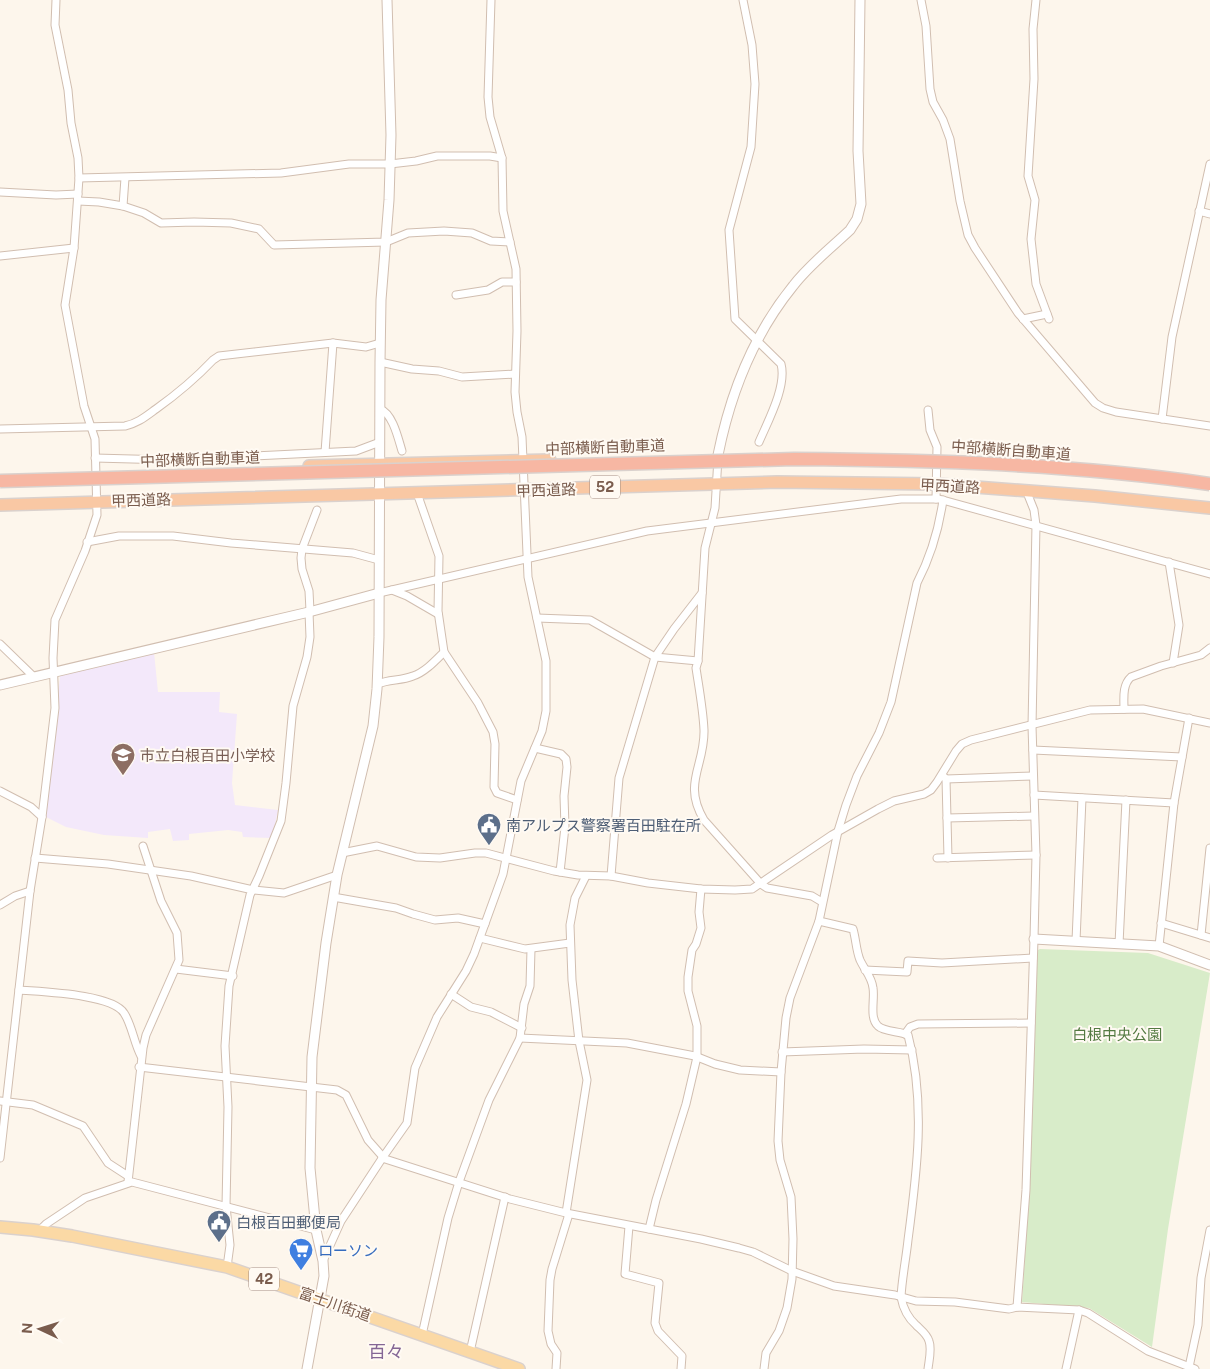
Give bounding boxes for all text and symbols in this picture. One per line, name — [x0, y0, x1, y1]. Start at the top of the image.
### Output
street label: 中部横断自動車道 — [545, 436, 665, 458]
street label: 中部横断自動車道 — [951, 437, 1071, 463]
street label: 中部横断自動車道 — [140, 448, 260, 470]
road number: 52 — [590, 476, 620, 498]
street label: 甲西道路 — [920, 476, 980, 496]
street label: 甲西道路 — [516, 480, 576, 500]
street label: 甲西道路 — [111, 490, 171, 510]
school or university icon: 市立白根百田小学校 — [110, 742, 136, 776]
place label: 市立白根百田小学校 — [140, 747, 275, 764]
public building icon: 南アルプス警察署百田駐在所 — [476, 812, 502, 846]
place label: 南アルプス警察署百田駐在所 — [506, 817, 701, 834]
park label: 白根中央公園 — [1072, 1026, 1162, 1043]
public building icon: 白根百田郵便局 — [206, 1209, 232, 1243]
place label: 白根百田郵便局 — [236, 1214, 341, 1231]
supermarket icon: ローソン — [288, 1237, 314, 1271]
place label: ローソン — [318, 1242, 378, 1259]
road number: 42 — [249, 1268, 279, 1290]
street label: 富士川街道 — [297, 1284, 373, 1324]
north arrow — [15, 1304, 65, 1354]
text: N — [19, 1322, 35, 1334]
district label: 百々 — [368, 1341, 404, 1362]

